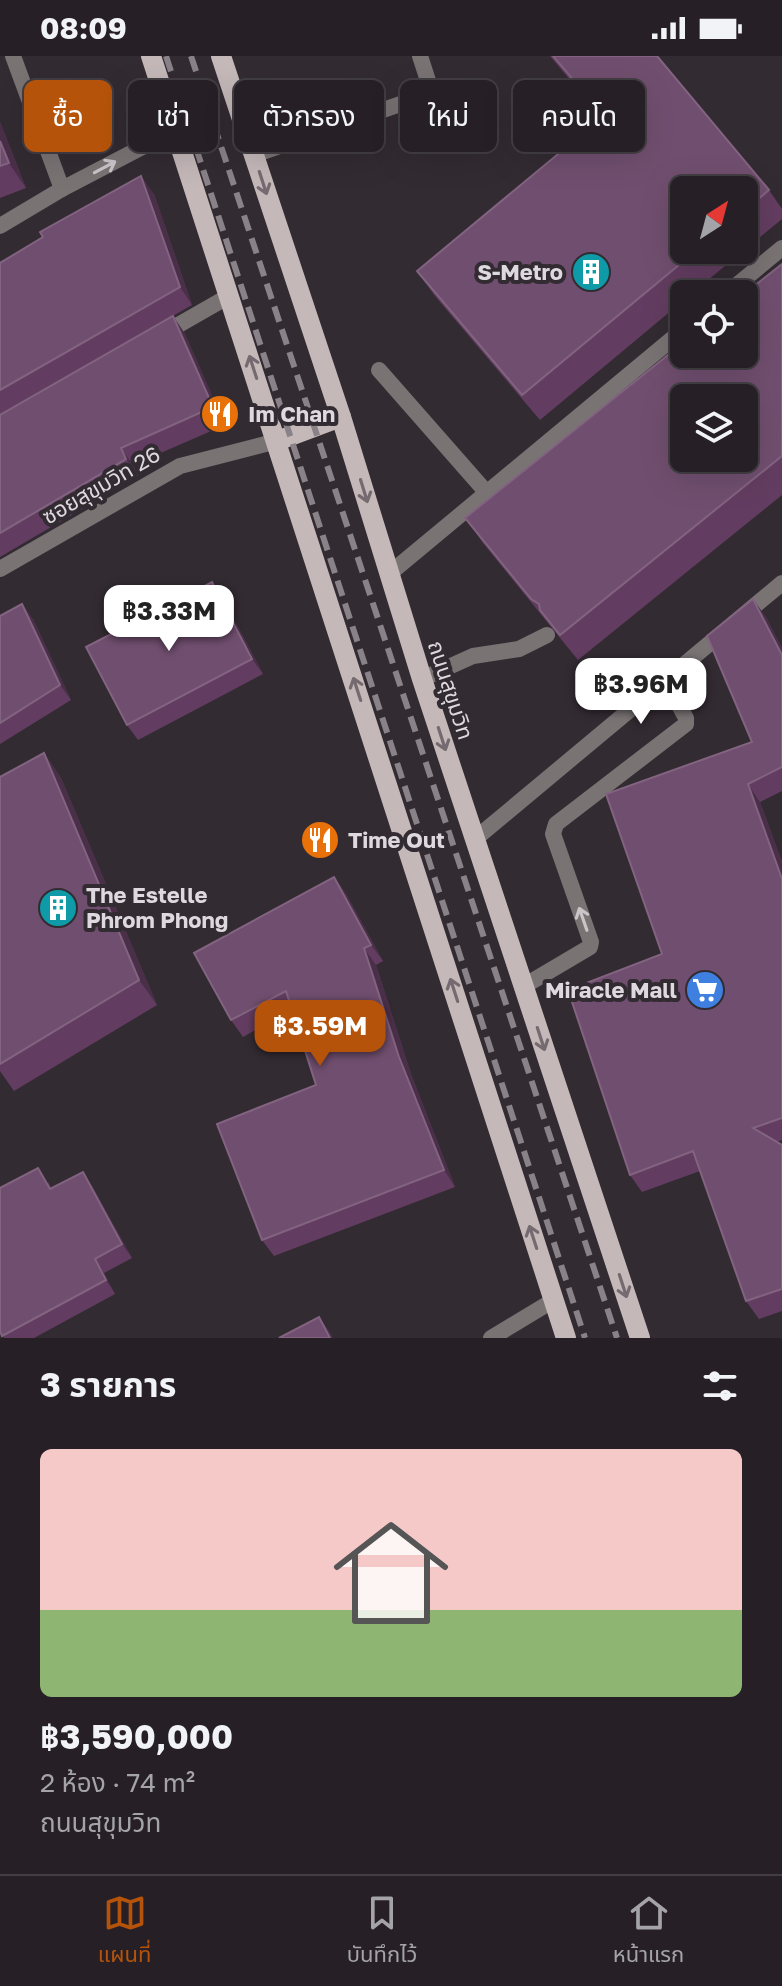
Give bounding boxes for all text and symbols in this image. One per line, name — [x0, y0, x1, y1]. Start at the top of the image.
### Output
text: 08:09 — [40, 10, 127, 46]
chip: ซื้อ — [24, 80, 112, 152]
chip: เช่า — [128, 80, 218, 152]
chip: ตัวกรอง — [234, 80, 384, 152]
chip: ใหม่ — [400, 80, 497, 152]
chip: คอนโด — [513, 80, 645, 152]
one-way arrow — [93, 158, 116, 174]
one-way arrow — [257, 171, 272, 196]
north arrow — [670, 176, 758, 264]
map controls — [670, 176, 758, 472]
building icon: S-Metro — [570, 251, 612, 293]
place label: S-Metro — [477, 258, 563, 285]
button: locate — [670, 280, 758, 368]
one-way arrow — [244, 355, 259, 380]
button: layers — [670, 384, 758, 472]
restaurant icon: Im Chan — [199, 393, 241, 435]
place label: Im Chan — [248, 400, 335, 427]
street label: ซอยสุขุมวิท 26 — [37, 440, 165, 530]
one-way arrow — [357, 478, 372, 504]
pin: ฿3.33M — [104, 585, 234, 653]
text: ฿3.33M — [122, 595, 216, 626]
street label: ถนนสุขุมวิท — [422, 637, 480, 743]
pin: ฿3.96M — [576, 658, 706, 726]
text: ฿3.96M — [593, 668, 689, 699]
one-way arrow — [348, 677, 363, 702]
one-way arrow — [435, 727, 450, 752]
restaurant icon: Time Out — [299, 819, 341, 861]
place label: Time Out — [348, 826, 445, 853]
place label: The Estelle Phrom Phong — [86, 881, 228, 933]
building icon: The Estelle Phrom Phong — [37, 887, 79, 929]
one-way arrow — [574, 907, 589, 932]
supermarket icon: Miracle Mall — [684, 969, 726, 1011]
place label: Miracle Mall — [545, 976, 677, 1003]
one-way arrow — [445, 977, 460, 1002]
pin: ฿3.59M — [255, 1000, 385, 1068]
text: ฿3.59M — [273, 1010, 367, 1041]
one-way arrow — [535, 1027, 550, 1052]
one-way arrow — [525, 1225, 540, 1250]
one-way arrow — [617, 1273, 631, 1298]
text: 3 รายการ — [40, 1364, 176, 1404]
icon: filters — [698, 1364, 742, 1408]
icon: home — [319, 1501, 463, 1645]
text: ฿3,590,000 — [40, 1716, 233, 1756]
text: 2 ห้อง · 74 m² — [40, 1767, 195, 1798]
text: ถนนสุขุมวิท — [40, 1807, 161, 1838]
tab: แผนที่ — [98, 1891, 151, 1972]
tab: บันทึกไว้ — [347, 1891, 417, 1972]
tab: หน้าแรก — [613, 1891, 684, 1972]

